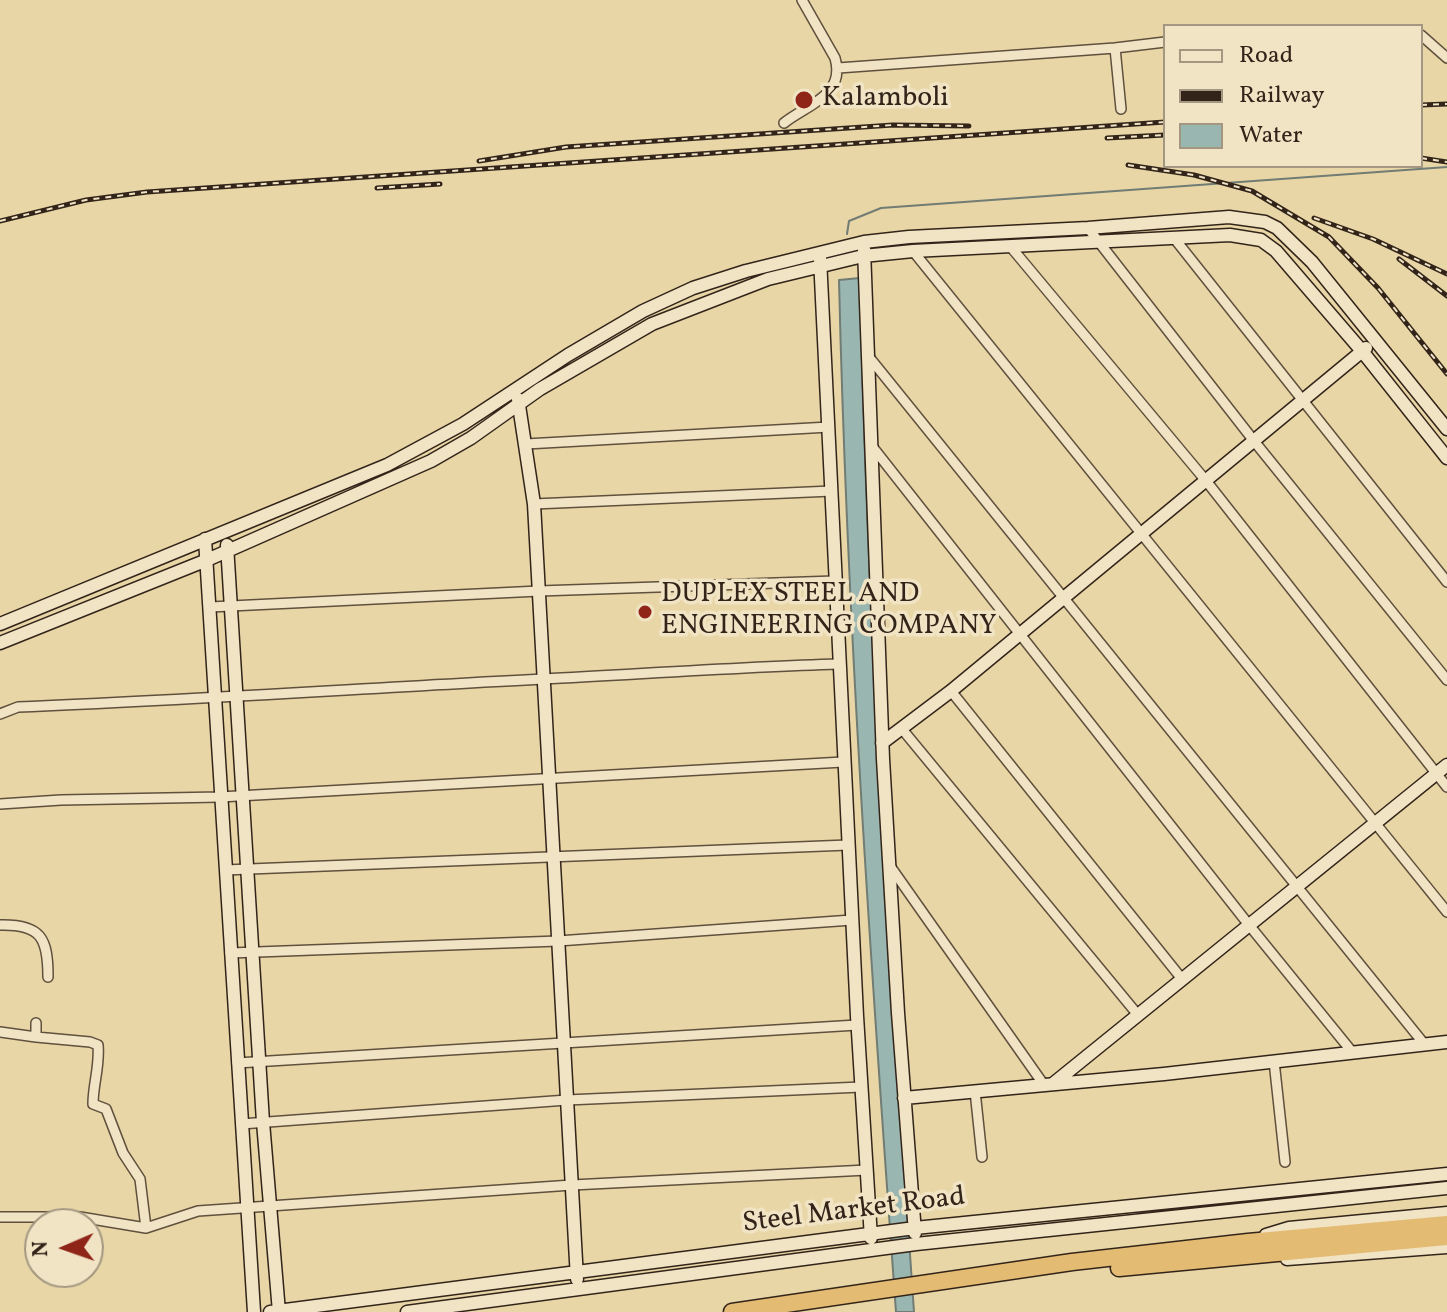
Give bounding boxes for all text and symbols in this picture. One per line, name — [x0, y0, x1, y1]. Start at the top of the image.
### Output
legend — [1163, 24, 1423, 168]
text: Road — [1239, 39, 1293, 73]
text: Railway — [1239, 79, 1325, 113]
place label: Kalamboli — [822, 83, 949, 117]
marker: Kalamboli — [793, 89, 815, 111]
text: Water — [1239, 119, 1303, 153]
place label: DUPLEX STEEL AND ENGINEERING COMPANY — [661, 579, 997, 645]
marker: DUPLEX STEEL AND ENGINEERING COMPANY — [636, 603, 654, 621]
street label: Steel Market Road — [741, 1182, 967, 1242]
north arrow — [24, 1208, 104, 1288]
text: N — [26, 1240, 57, 1257]

